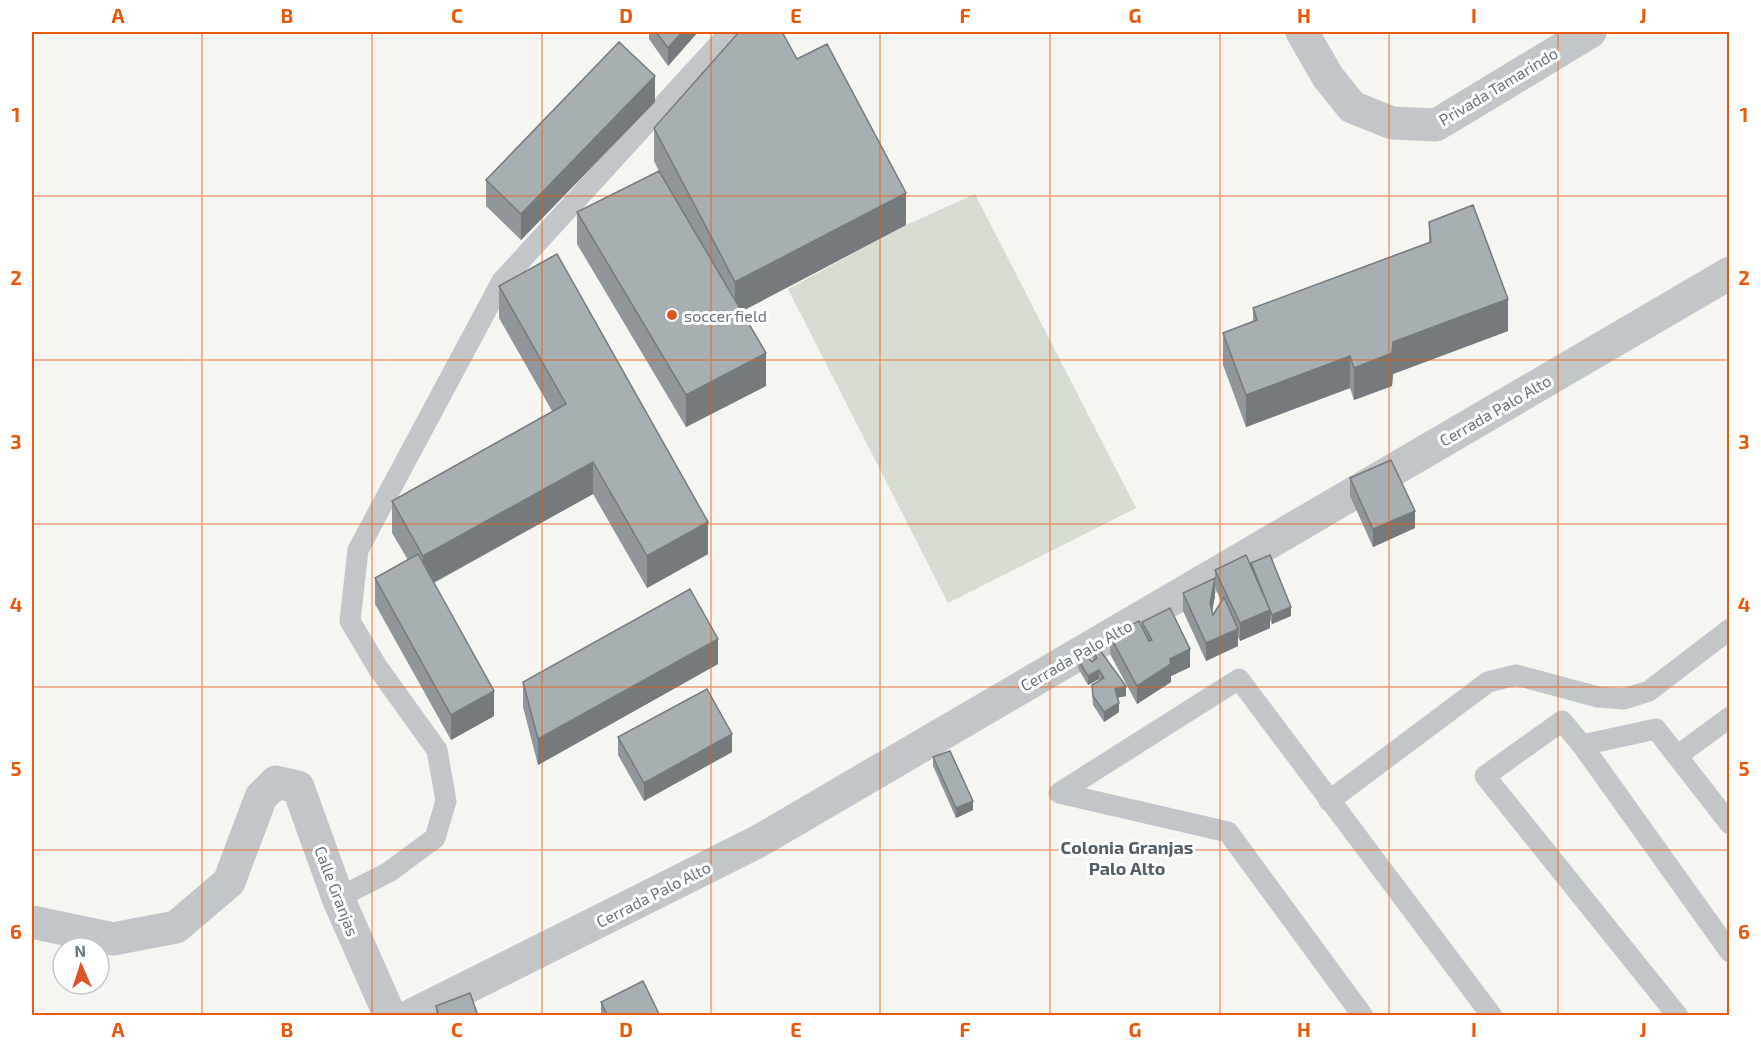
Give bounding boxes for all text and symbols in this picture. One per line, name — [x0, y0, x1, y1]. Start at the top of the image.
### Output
text: A — [111, 3, 125, 27]
text: B — [281, 3, 293, 27]
text: C — [451, 3, 463, 27]
text: D — [619, 3, 633, 27]
text: E — [790, 3, 802, 27]
text: F — [959, 3, 971, 27]
text: G — [1129, 3, 1141, 27]
text: H — [1297, 3, 1311, 27]
text: I — [1471, 3, 1477, 27]
text: J — [1639, 3, 1647, 27]
street label: Privada Tamarindo — [1435, 43, 1561, 129]
text: 1 — [12, 102, 20, 126]
text: 1 — [1740, 102, 1748, 126]
text: 2 — [10, 265, 22, 289]
text: 2 — [1738, 265, 1750, 289]
place label: soccer field — [684, 306, 767, 325]
marker: soccer field — [665, 308, 679, 322]
street label: Cerrada Palo Alto — [1436, 370, 1554, 450]
text: 3 — [10, 429, 22, 453]
text: 3 — [1738, 429, 1750, 453]
text: 4 — [10, 592, 23, 616]
text: 4 — [1738, 592, 1751, 616]
street label: Cerrada Palo Alto — [1017, 615, 1135, 695]
text: 5 — [10, 756, 22, 780]
text: 5 — [1738, 756, 1750, 780]
district label: Colonia Granjas Palo Alto — [1061, 836, 1193, 879]
street label: Calle Granjas — [310, 843, 363, 939]
street label: Cerrada Palo Alto — [593, 857, 713, 931]
text: 6 — [10, 919, 22, 943]
text: 6 — [1738, 919, 1750, 943]
north arrow — [51, 936, 111, 996]
text: N — [74, 941, 86, 960]
text: A — [111, 1017, 125, 1041]
text: B — [281, 1017, 293, 1041]
text: C — [451, 1017, 463, 1041]
text: D — [619, 1017, 633, 1041]
text: E — [790, 1017, 802, 1041]
text: F — [959, 1017, 971, 1041]
text: G — [1129, 1017, 1141, 1041]
text: H — [1297, 1017, 1311, 1041]
text: I — [1471, 1017, 1477, 1041]
text: J — [1639, 1017, 1647, 1041]

